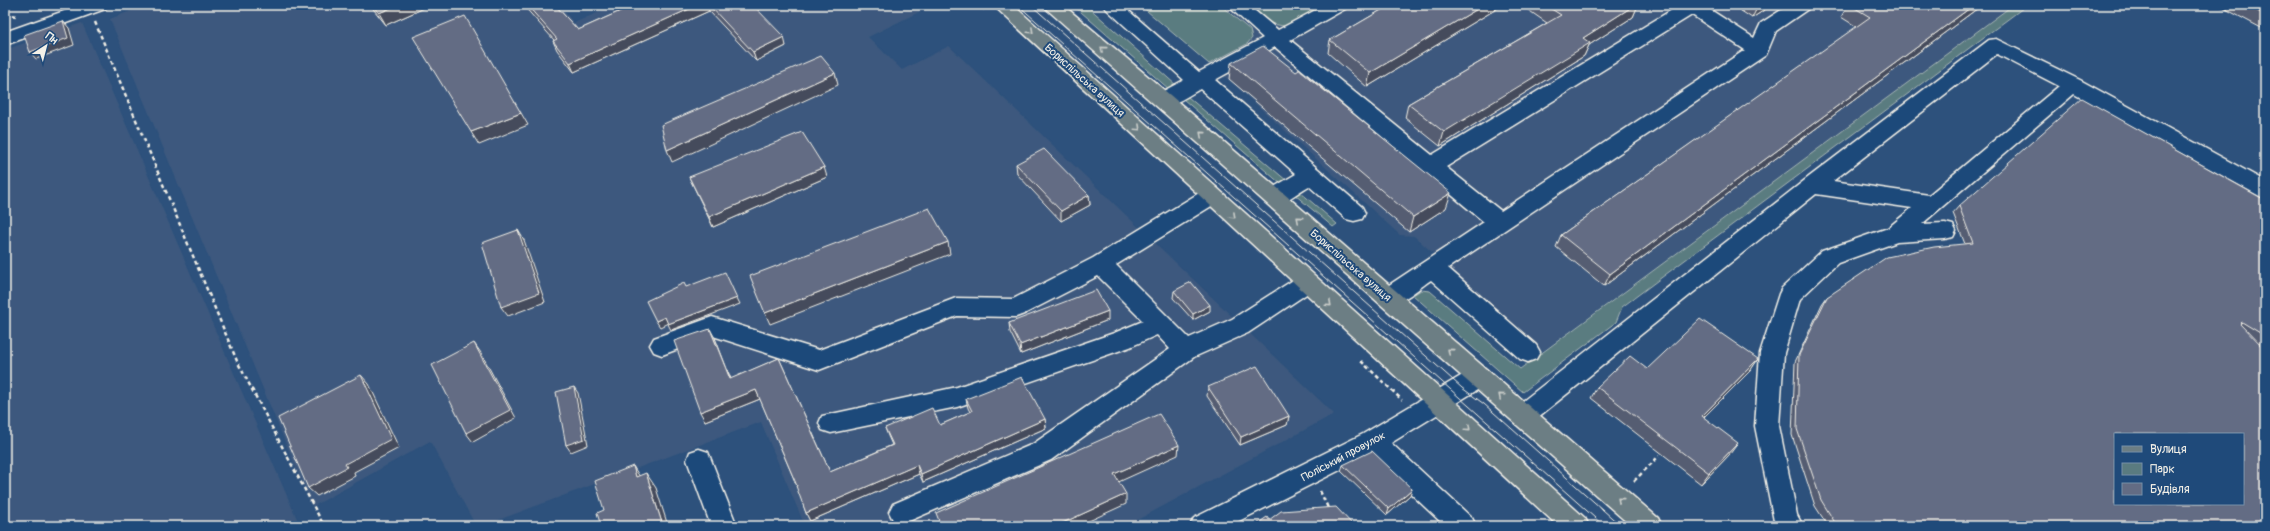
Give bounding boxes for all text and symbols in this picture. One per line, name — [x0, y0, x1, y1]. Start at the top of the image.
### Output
north arrow — [26, 26, 66, 66]
one-way arrow — [1027, 26, 1034, 33]
text: Пн — [43, 30, 61, 47]
street label: Бориспільська вулиця — [1042, 41, 1127, 120]
one-way arrow — [1100, 46, 1108, 54]
one-way arrow — [1133, 123, 1141, 131]
one-way arrow — [1199, 131, 1206, 138]
one-way arrow — [1229, 211, 1236, 218]
one-way arrow — [1297, 217, 1304, 224]
street label: Бориспільська вулиця — [1307, 227, 1394, 304]
one-way arrow — [1324, 300, 1332, 307]
one-way arrow — [1447, 348, 1455, 356]
one-way arrow — [1499, 394, 1506, 401]
one-way arrow — [1463, 423, 1471, 431]
street label: Поліський провулок — [1299, 429, 1388, 484]
legend — [2114, 433, 2244, 505]
text: Вулиця — [2150, 442, 2187, 457]
text: Парк — [2150, 462, 2175, 477]
text: Будівля — [2150, 482, 2190, 497]
one-way arrow — [1617, 498, 1625, 505]

